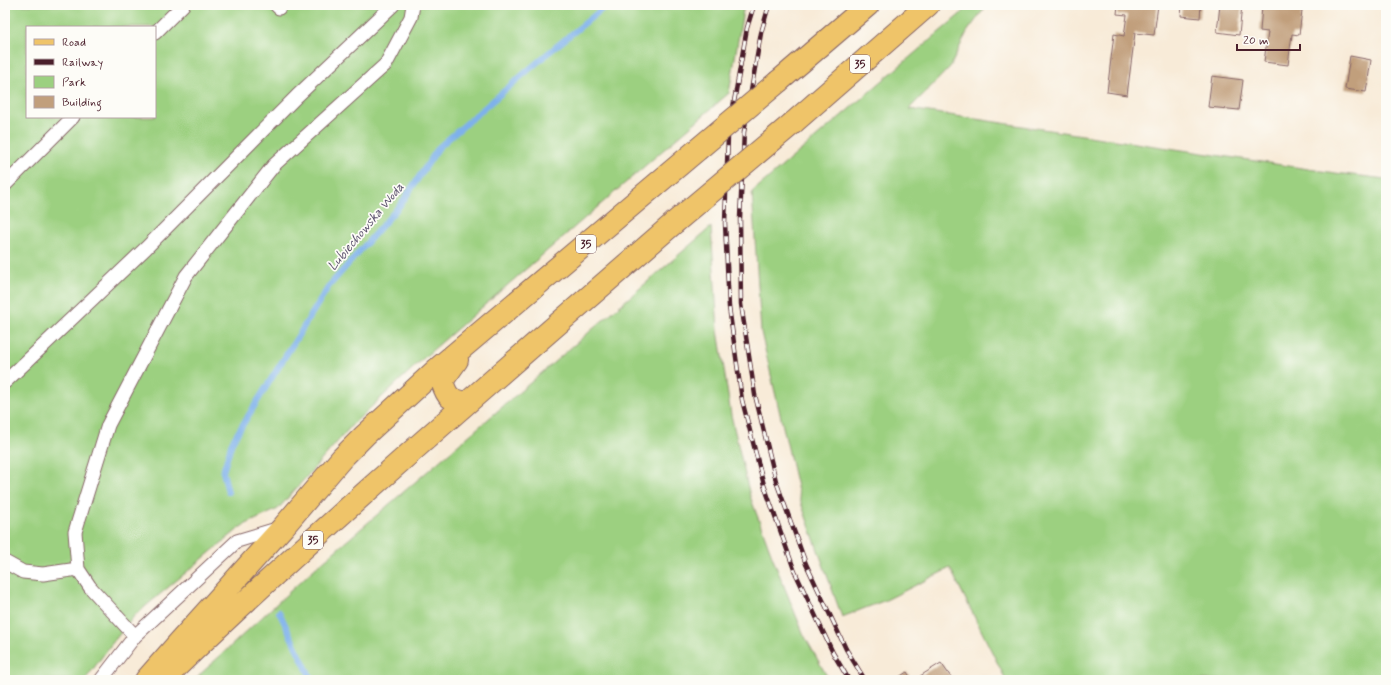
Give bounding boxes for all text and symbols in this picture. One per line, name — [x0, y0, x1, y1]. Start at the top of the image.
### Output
legend — [26, 26, 156, 118]
scale bar — [1237, 26, 1300, 52]
text: 20 m — [1243, 33, 1269, 49]
text: Road — [62, 35, 86, 51]
text: Railway — [62, 55, 104, 71]
road number: 35 — [850, 55, 870, 73]
text: Park — [62, 75, 86, 91]
text: Building — [62, 95, 102, 112]
water label: Lubiechowska Woda — [324, 179, 408, 275]
road number: 35 — [576, 235, 596, 253]
road number: 35 — [303, 531, 323, 549]

